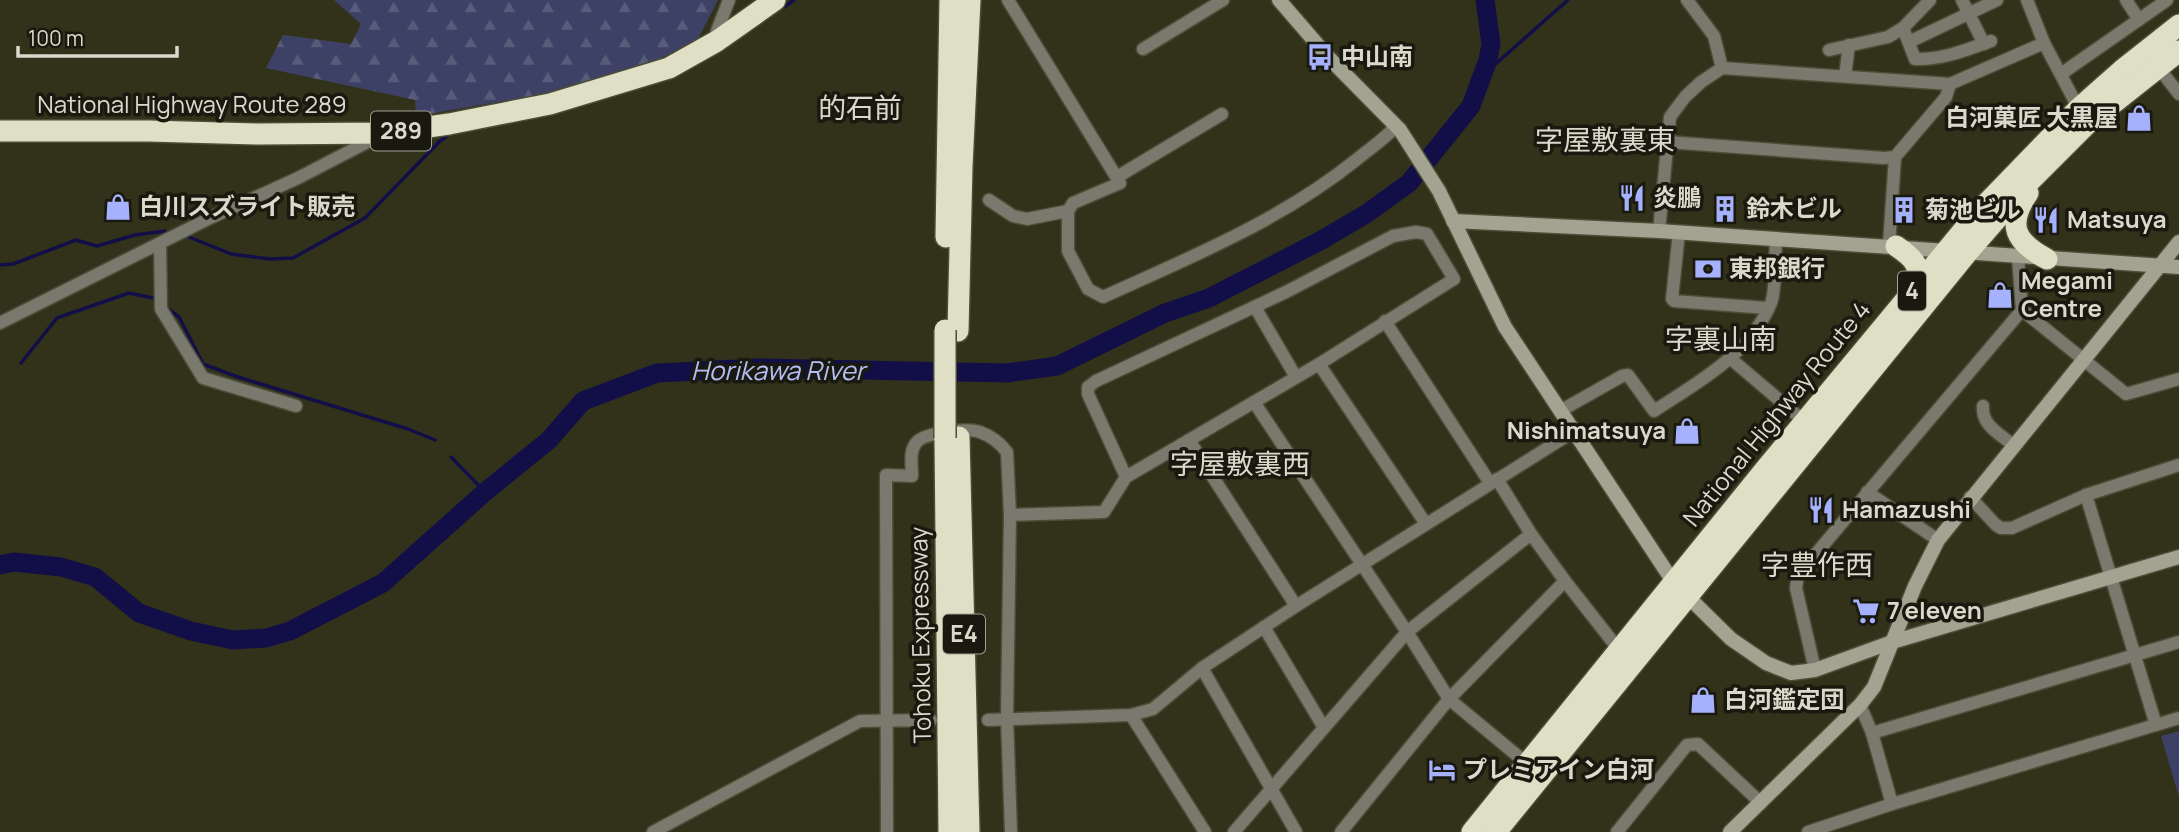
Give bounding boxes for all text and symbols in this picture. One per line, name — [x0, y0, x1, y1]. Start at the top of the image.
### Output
scale bar — [18, 14, 177, 58]
text: 100 m — [28, 24, 84, 52]
place label: 中山南 — [1341, 39, 1413, 72]
bus stop icon: 中山南 — [1305, 42, 1335, 72]
street label: National Highway Route 289 — [37, 87, 347, 120]
district label: 的石前 — [818, 88, 902, 126]
place label: 白河菓匠 大黒屋 — [1945, 100, 2118, 133]
shop icon: 白河菓匠 大黒屋 — [2124, 103, 2154, 133]
road number: 289 — [371, 112, 431, 150]
district label: 字屋敷裏東 — [1535, 120, 1675, 158]
place label: 炎鵬 — [1653, 180, 1701, 213]
restaurant icon: 炎鵬 — [1617, 183, 1647, 213]
place label: 白川スズライト販売 — [139, 189, 355, 222]
place label: 鈴木ビル — [1746, 191, 1842, 224]
shop icon: 白川スズライト販売 — [103, 192, 133, 222]
place label: 菊池ビル — [1925, 192, 2021, 225]
building icon: 鈴木ビル — [1710, 194, 1740, 224]
building icon: 菊池ビル — [1889, 195, 1919, 225]
place label: Matsuya — [2067, 202, 2167, 235]
restaurant icon: Matsuya — [2031, 205, 2061, 235]
place label: 東邦銀行 — [1729, 251, 1825, 284]
bank icon: 東邦銀行 — [1693, 254, 1723, 284]
place label: Megami Centre — [2021, 263, 2113, 324]
road number: 4 — [1898, 272, 1926, 310]
shop icon: Megami Centre — [1985, 280, 2015, 310]
street label: National Highway Route 4 — [1675, 293, 1877, 533]
district label: 字裏山南 — [1665, 319, 1777, 357]
water label: Horikawa River — [691, 352, 869, 388]
place label: Nishimatsuya — [1507, 413, 1666, 446]
shop icon: Nishimatsuya — [1672, 416, 1702, 446]
district label: 字屋敷裏西 — [1170, 444, 1310, 482]
place label: Hamazushi — [1842, 492, 1971, 525]
restaurant icon: Hamazushi — [1806, 495, 1836, 525]
street label: Tohoku Expressway — [901, 526, 938, 744]
district label: 字豊作西 — [1761, 545, 1873, 583]
place label: 7 eleven — [1887, 593, 1982, 626]
supermarket icon: 7 eleven — [1851, 596, 1881, 626]
road number: E4 — [943, 614, 985, 654]
place label: 白河鑑定団 — [1724, 682, 1844, 715]
shop icon: 白河鑑定団 — [1688, 685, 1718, 715]
place label: プレミアイン白河 — [1463, 752, 1654, 785]
hotel icon: プレミアイン白河 — [1427, 755, 1457, 785]

